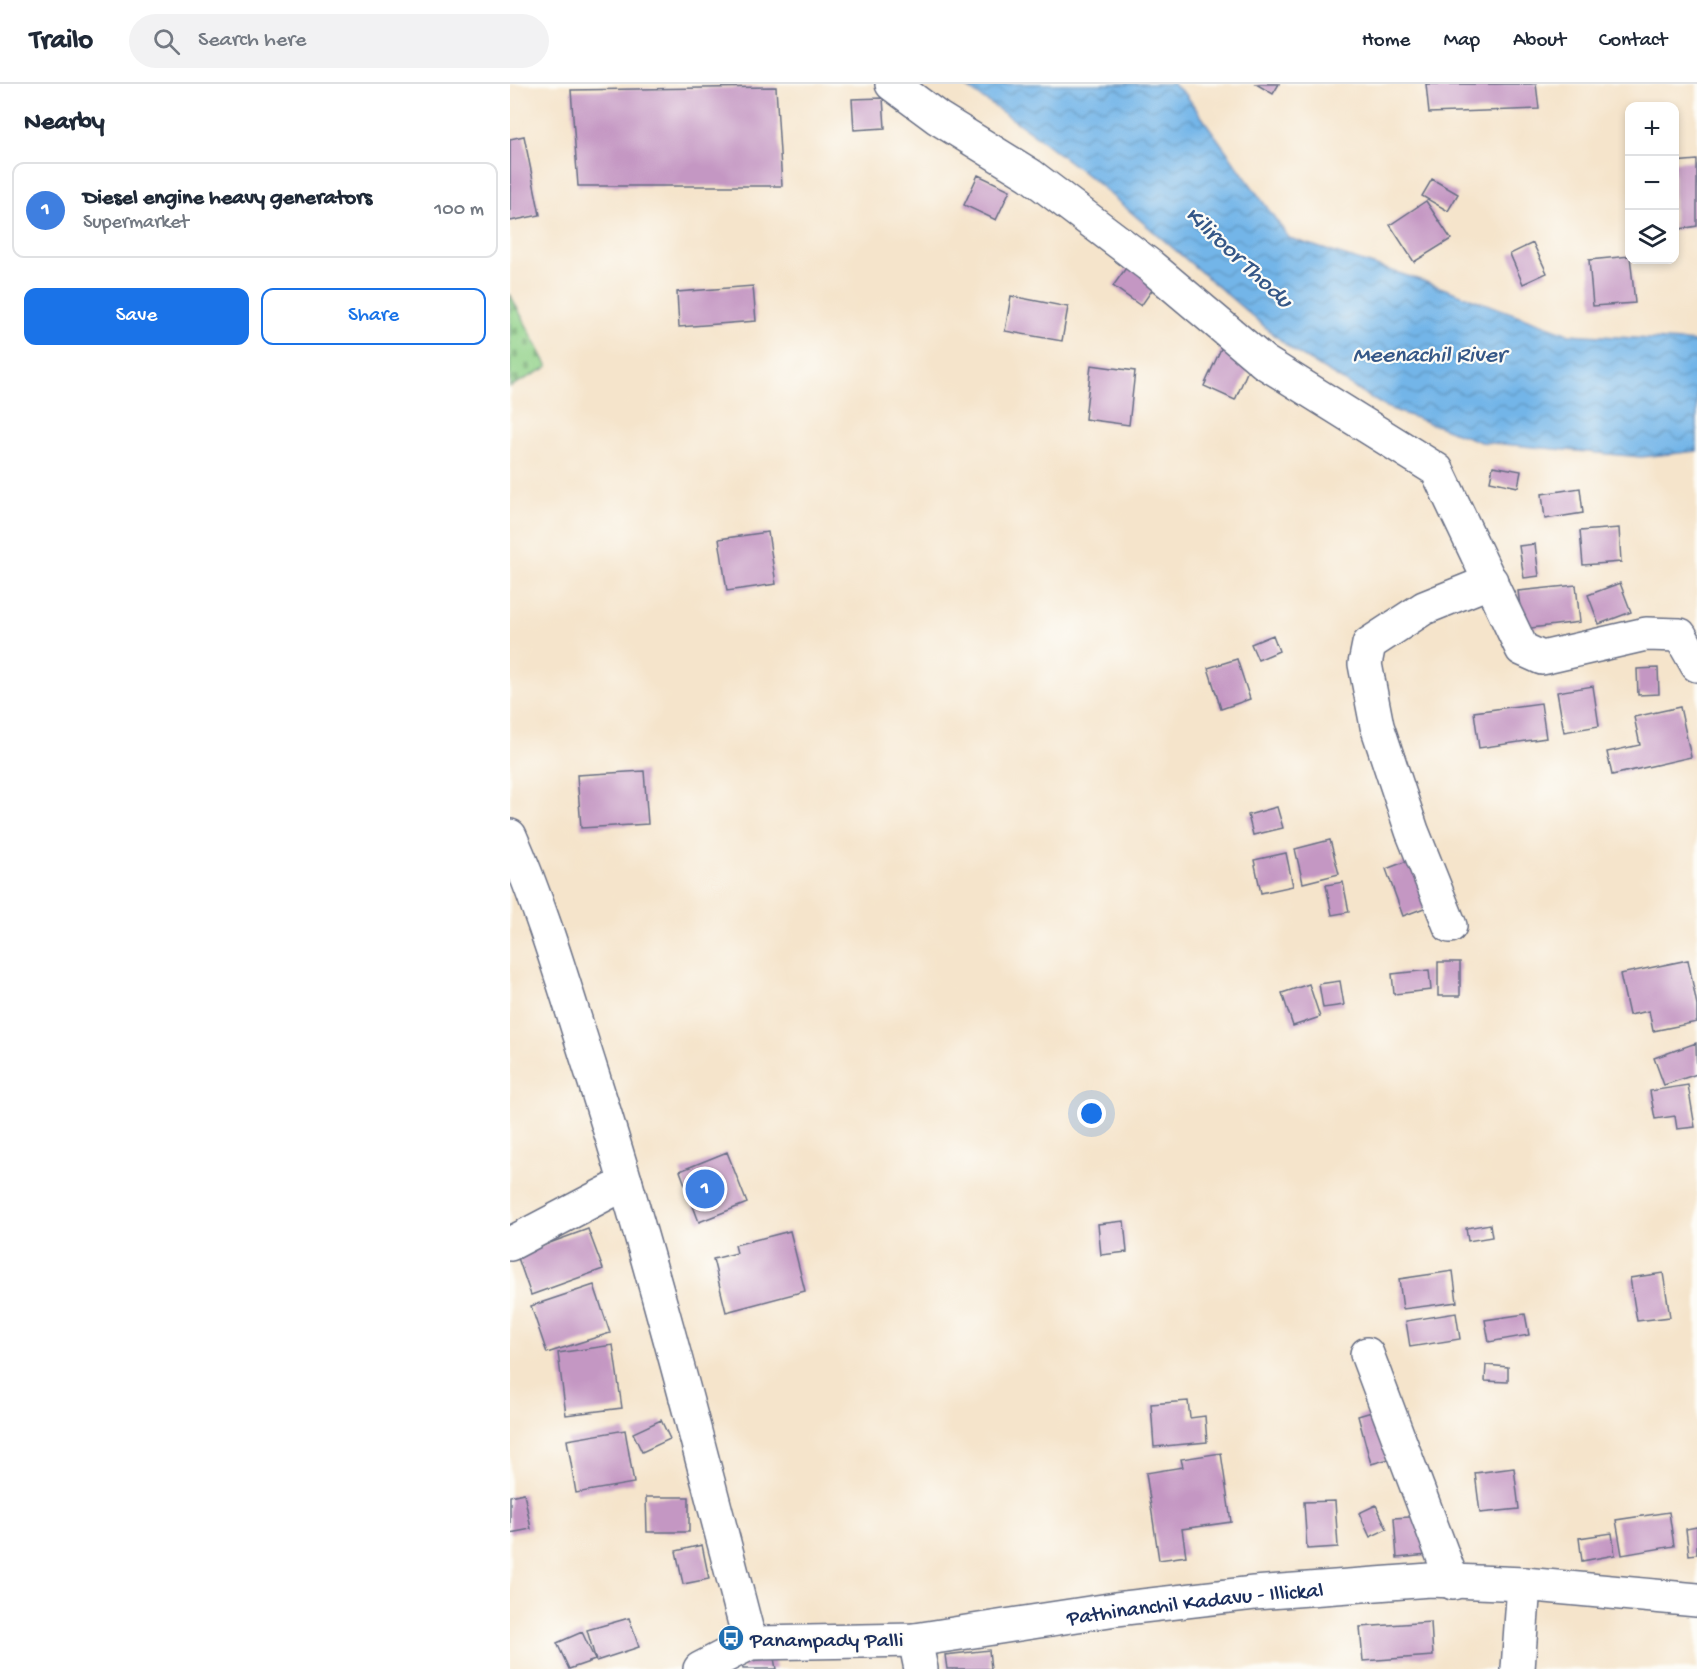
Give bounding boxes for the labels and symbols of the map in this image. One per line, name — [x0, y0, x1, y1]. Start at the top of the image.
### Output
water label: Kiliroor Thodu — [1178, 201, 1299, 317]
water label: Meenachil River — [1353, 342, 1510, 371]
your location — [1077, 1099, 1106, 1128]
pin: 1 — [686, 1166, 724, 1212]
street label: Pathinanchil Kadavu - Illickal — [1064, 1579, 1325, 1634]
bus stop icon: Panampady Palli — [716, 1623, 746, 1653]
place label: Panampady Palli — [749, 1629, 903, 1655]

